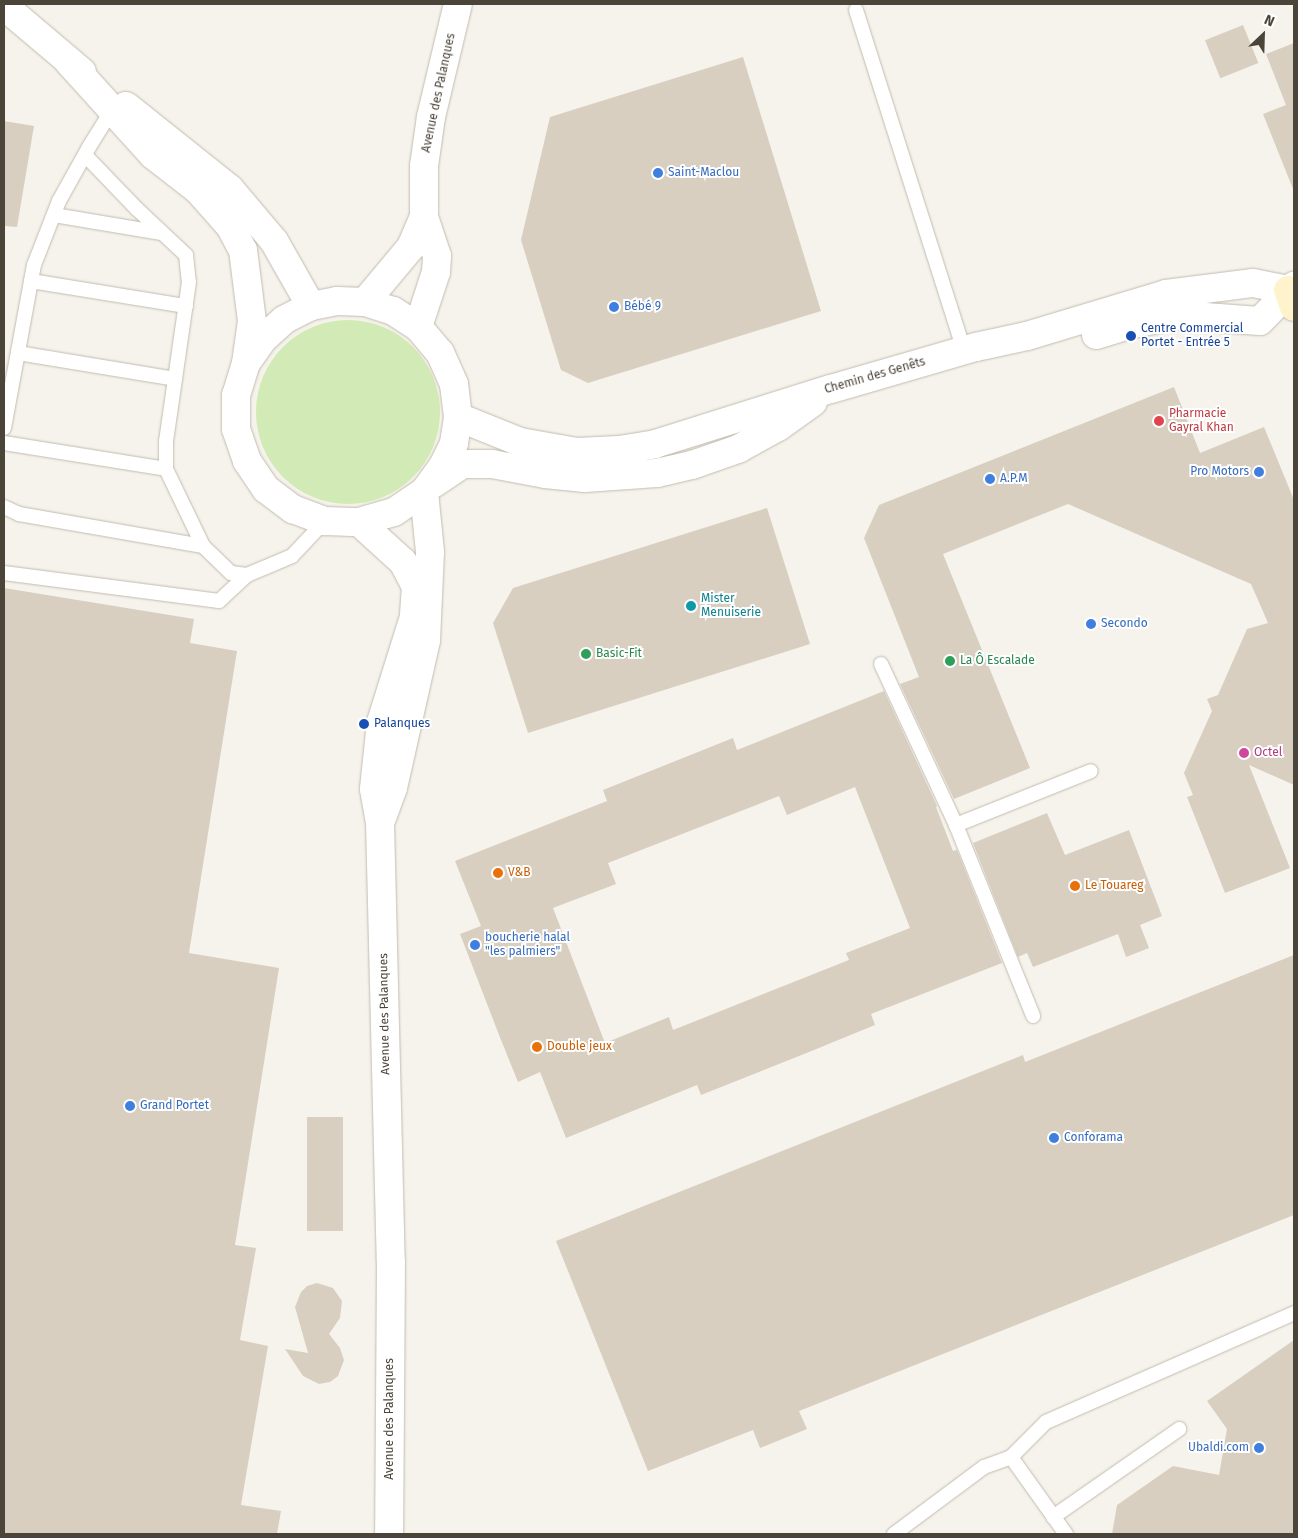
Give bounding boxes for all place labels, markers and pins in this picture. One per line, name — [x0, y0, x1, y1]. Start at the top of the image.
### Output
place label: Saint-Maclou — [668, 166, 739, 180]
marker: Saint-Maclou — [652, 167, 664, 179]
place label: Bébé 9 — [624, 300, 661, 314]
marker: Bébé 9 — [608, 301, 620, 313]
place label: Centre Commercial Portet - Entrée 5 — [1141, 322, 1243, 350]
marker: Centre Commercial Portet - Entrée 5 — [1125, 330, 1137, 342]
place label: Pharmacie Gayral Khan — [1169, 407, 1234, 435]
marker: Pharmacie Gayral Khan — [1153, 415, 1165, 427]
place label: Pro Motors — [1190, 465, 1249, 479]
marker: Pro Motors — [1253, 466, 1265, 478]
place label: A.P.M — [1000, 472, 1028, 486]
marker: A.P.M — [984, 473, 996, 485]
place label: Mister Menuiserie — [701, 592, 761, 620]
marker: Mister Menuiserie — [685, 600, 697, 612]
place label: Secondo — [1101, 617, 1148, 631]
marker: Secondo — [1085, 618, 1097, 630]
place label: Basic-Fit — [596, 647, 642, 661]
marker: Basic-Fit — [580, 648, 592, 660]
place label: La Ô Escalade — [960, 654, 1035, 668]
marker: La Ô Escalade — [944, 655, 956, 667]
place label: Palanques — [374, 717, 430, 731]
marker: Palanques — [358, 718, 370, 730]
place label: Octel — [1254, 746, 1282, 760]
marker: Octel — [1238, 747, 1250, 759]
place label: V&B — [508, 866, 530, 880]
marker: V&B — [492, 867, 504, 879]
place label: Le Touareg — [1085, 879, 1144, 893]
marker: Le Touareg — [1069, 880, 1081, 892]
place label: boucherie halal "les palmiers" — [485, 931, 570, 959]
marker: boucherie halal "les palmiers" — [469, 939, 481, 951]
place label: Double jeux — [547, 1040, 612, 1054]
marker: Double jeux — [531, 1041, 543, 1053]
place label: Grand Portet — [140, 1099, 209, 1113]
marker: Grand Portet — [124, 1100, 136, 1112]
place label: Conforama — [1064, 1131, 1123, 1145]
marker: Conforama — [1048, 1132, 1060, 1144]
place label: Ubaldi.com — [1188, 1441, 1249, 1455]
marker: Ubaldi.com — [1253, 1442, 1265, 1454]

